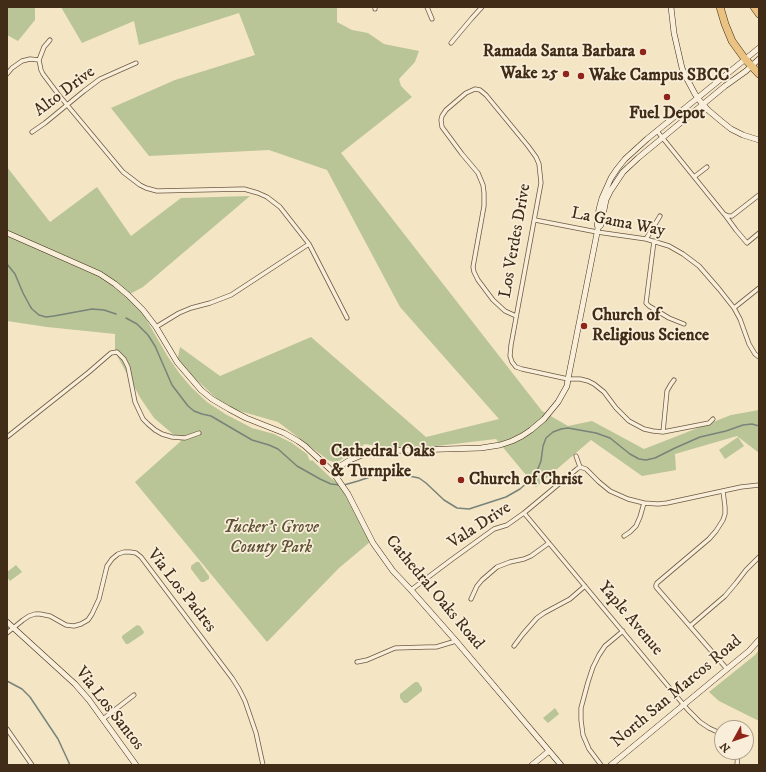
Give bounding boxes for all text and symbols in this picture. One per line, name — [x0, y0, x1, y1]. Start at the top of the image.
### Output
place label: Ramada Santa Barbara — [483, 42, 635, 62]
marker: Ramada Santa Barbara — [638, 47, 648, 57]
street label: Alto Drive — [30, 62, 100, 122]
place label: Wake 25 — [501, 64, 558, 84]
place label: Wake Campus SBCC — [589, 66, 729, 86]
marker: Wake 25 — [561, 69, 571, 79]
marker: Wake Campus SBCC — [576, 71, 586, 81]
marker: Fuel Depot — [662, 92, 672, 102]
place label: Fuel Depot — [629, 104, 705, 124]
street label: Los Verdes Drive — [496, 182, 536, 300]
street label: La Gama Way — [569, 204, 667, 242]
place label: Church of Religious Science — [592, 306, 709, 346]
marker: Church of Religious Science — [579, 321, 589, 331]
place label: Cathedral Oaks & Turnpike — [331, 442, 435, 482]
marker: Cathedral Oaks & Turnpike — [318, 457, 328, 467]
place label: Church of Christ — [469, 470, 583, 490]
marker: Church of Christ — [456, 475, 466, 485]
street label: Vala Drive — [445, 498, 515, 554]
park label: Tucker's Grove County Park — [223, 518, 319, 558]
street label: Cathedral Oaks Road — [380, 532, 488, 654]
street label: Via Los Padres — [142, 545, 220, 637]
street label: Yaple Avenue — [593, 578, 667, 660]
street label: North San Marcos Road — [608, 631, 746, 753]
street label: Via Los Santos — [70, 663, 148, 755]
north arrow — [714, 720, 754, 760]

